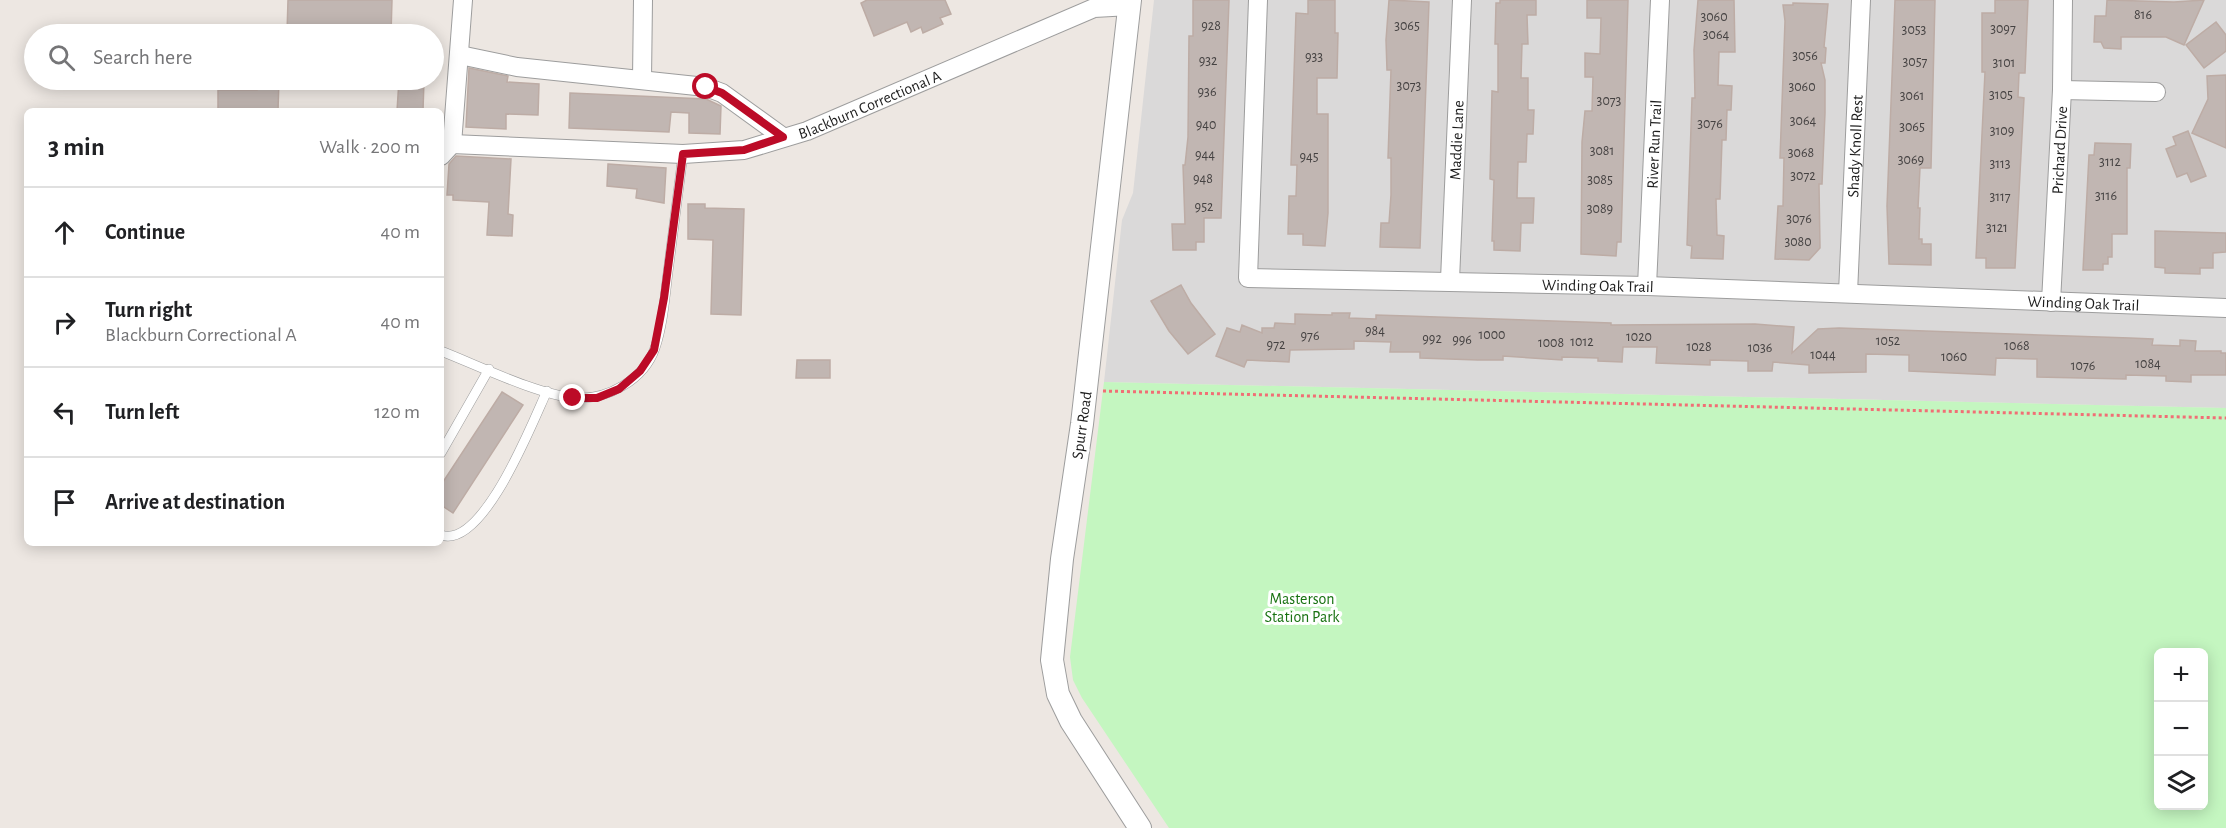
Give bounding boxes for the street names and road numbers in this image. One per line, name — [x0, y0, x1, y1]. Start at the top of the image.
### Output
street label: Blackburn Correctional A — [796, 68, 943, 142]
street label: Shady Knoll Rest — [1845, 94, 1866, 198]
street label: River Run Trail — [1644, 99, 1664, 189]
street label: Maddie Lane — [1447, 100, 1467, 180]
street label: Prichard Drive — [2050, 106, 2070, 195]
street label: Winding Oak Trail — [1542, 277, 1654, 295]
street label: Winding Oak Trail — [2027, 293, 2140, 314]
street label: Spurr Road — [1069, 390, 1095, 460]

